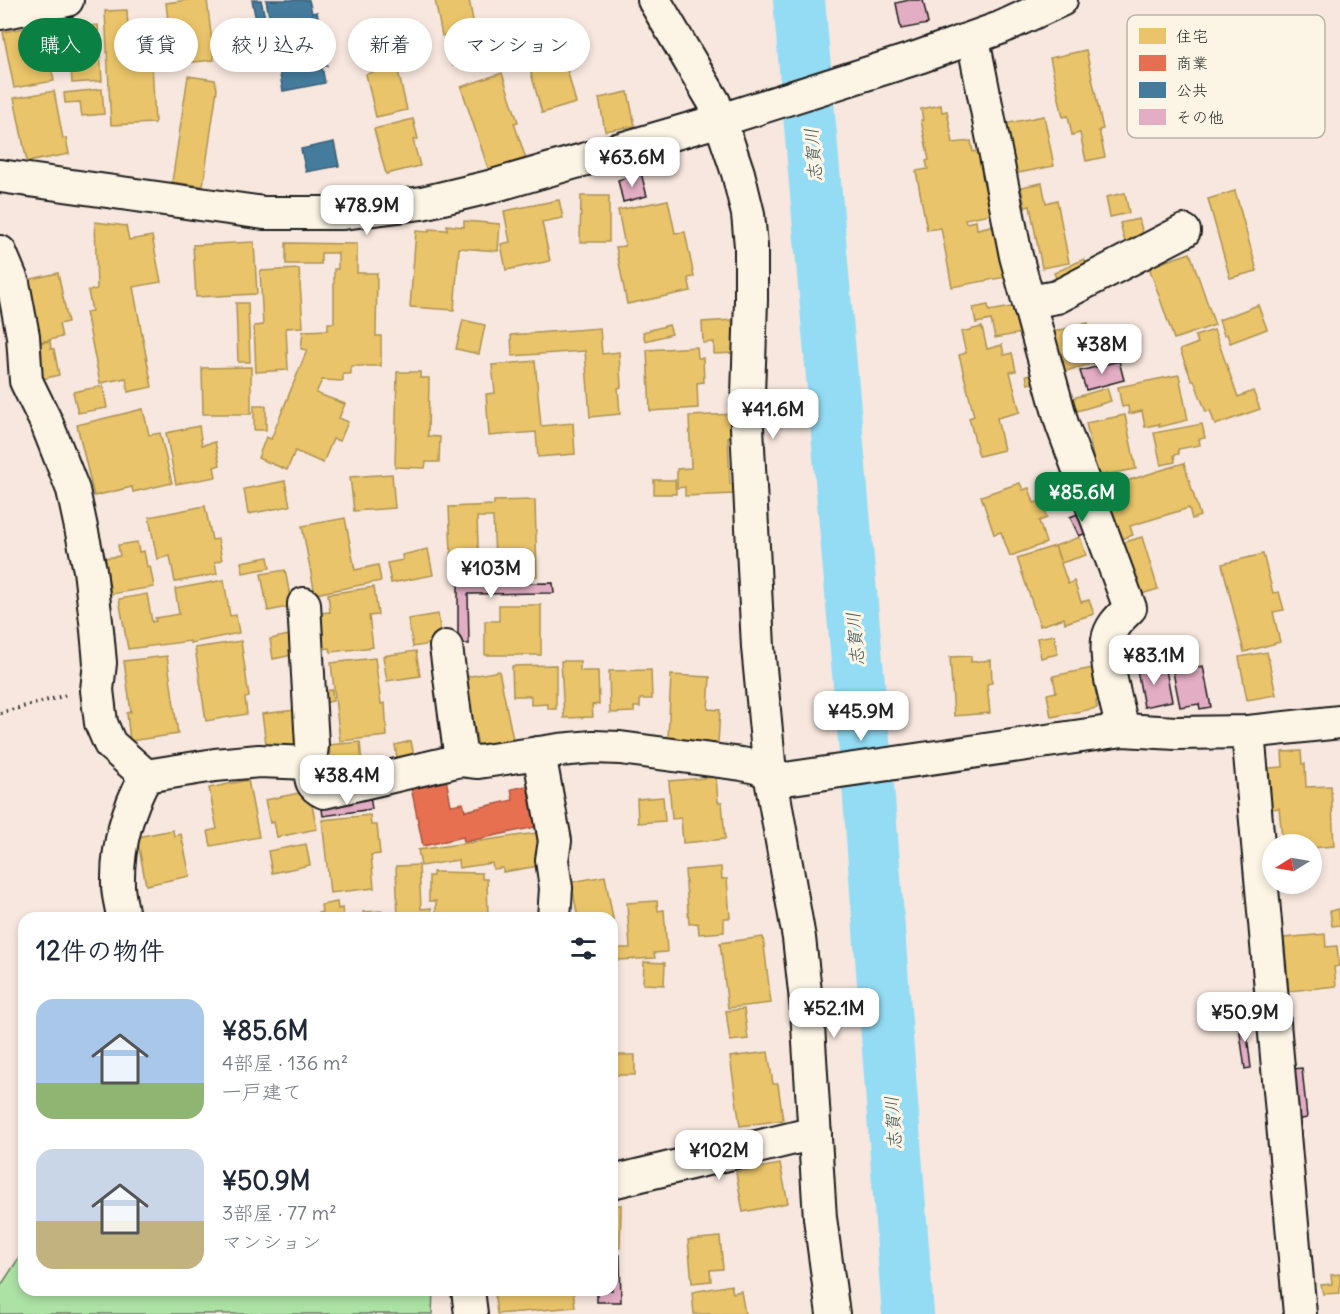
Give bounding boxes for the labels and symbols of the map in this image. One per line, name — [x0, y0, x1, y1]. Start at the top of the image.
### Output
legend — [1127, 15, 1325, 138]
text: 住宅 — [1176, 26, 1208, 46]
text: 商業 — [1176, 53, 1208, 73]
text: 公共 — [1176, 80, 1208, 100]
text: その他 — [1176, 107, 1224, 127]
water label: 志賀川 — [799, 127, 827, 183]
pin: ¥63.6M — [583, 137, 681, 188]
pin: ¥78.9M — [318, 185, 416, 236]
pin: ¥38M — [1066, 324, 1138, 375]
pin: ¥41.6M — [724, 389, 822, 440]
pin: ¥85.6M — [1033, 472, 1131, 523]
pin: ¥103M — [449, 548, 533, 599]
water label: 志賀川 — [841, 611, 869, 667]
pin: ¥83.1M — [1105, 635, 1203, 686]
pin: ¥45.9M — [812, 691, 910, 742]
pin: ¥38.4M — [298, 755, 396, 806]
north arrow — [1262, 834, 1322, 894]
pin: ¥52.1M — [785, 988, 883, 1039]
pin: ¥50.9M — [1196, 992, 1294, 1043]
water label: 志賀川 — [880, 1095, 906, 1151]
pin: ¥102M — [677, 1130, 761, 1181]

